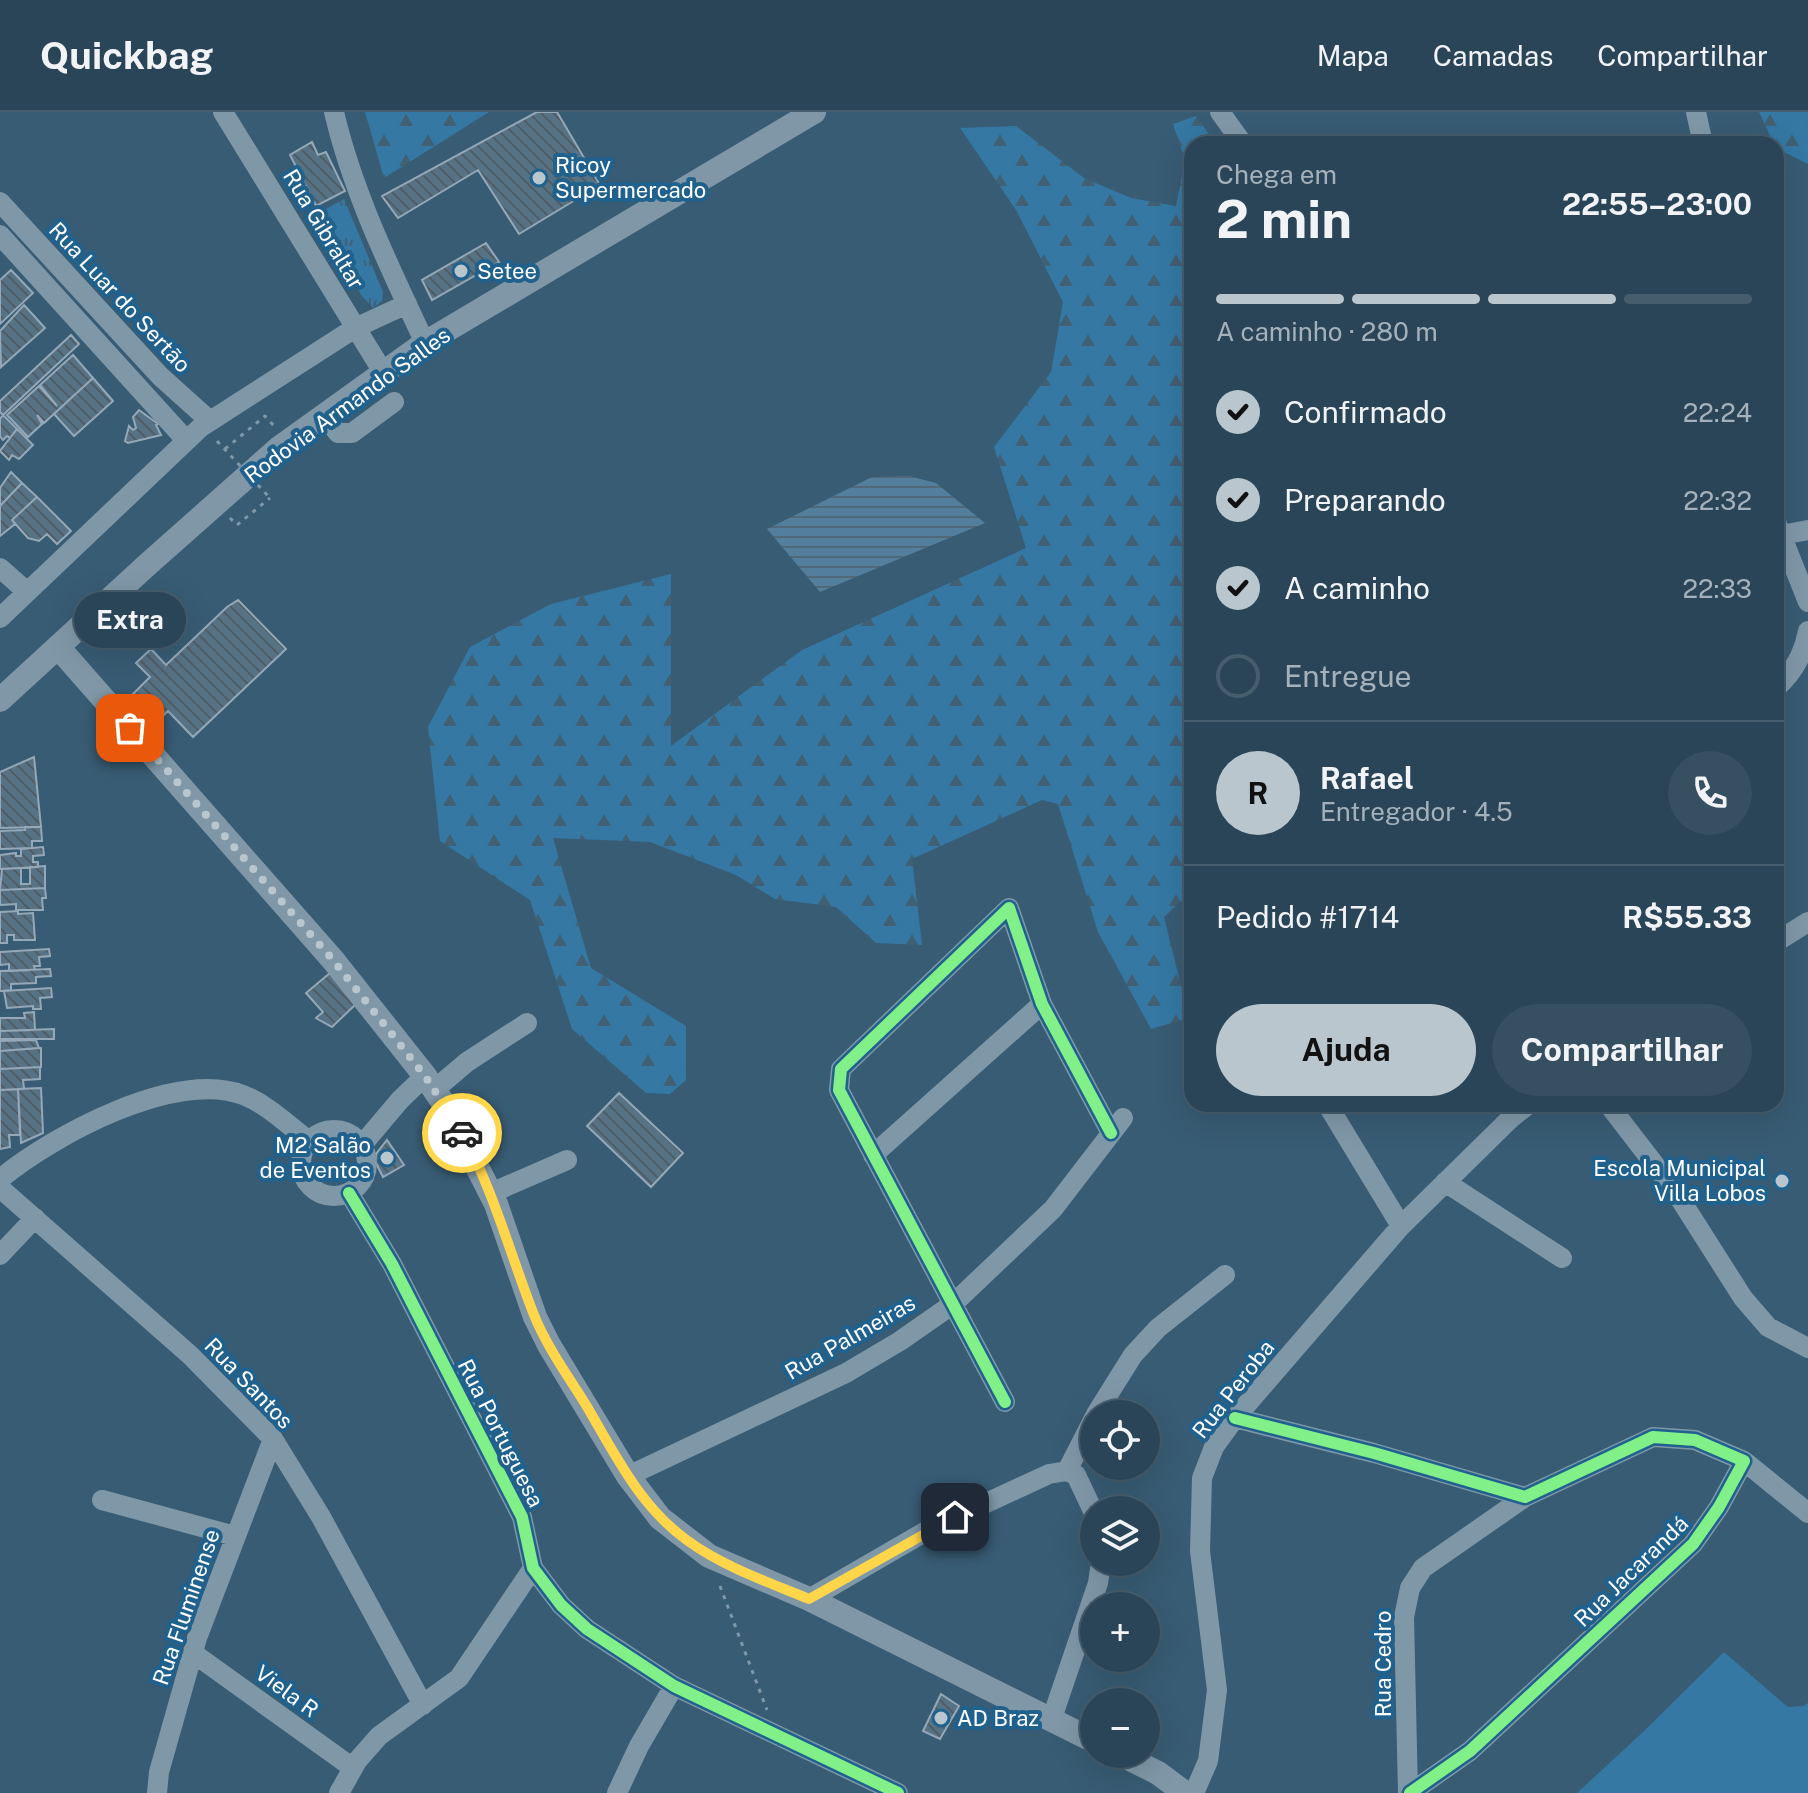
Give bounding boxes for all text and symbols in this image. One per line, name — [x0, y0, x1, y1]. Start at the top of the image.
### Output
text: Quickbag — [40, 33, 213, 78]
text: Mapa — [1317, 39, 1389, 72]
text: Camadas — [1433, 39, 1553, 72]
text: Compartilhar — [1597, 39, 1768, 72]
place label: Ricoy Supermercado — [555, 152, 706, 203]
text: Chega em — [1216, 159, 1337, 190]
street label: Rua Gibraltar — [278, 164, 370, 294]
marker: Ricoy Supermercado — [530, 169, 548, 187]
text: 22:55–23:00 — [1562, 186, 1752, 222]
text: 2 min — [1216, 189, 1352, 250]
street label: Rua Luar do Sertão — [44, 217, 196, 377]
place label: Setee — [477, 258, 537, 284]
marker: Setee — [452, 262, 470, 280]
text: A caminho · 280 m — [1216, 316, 1438, 347]
street label: Rodovia Armando Salles — [239, 322, 455, 488]
icon: check — [1216, 390, 1260, 434]
text: Confirmado — [1284, 394, 1447, 430]
text: 22:24 — [1683, 397, 1752, 428]
icon: check — [1216, 478, 1260, 522]
text: Preparando — [1284, 482, 1446, 518]
text: 22:32 — [1683, 485, 1752, 516]
icon: check — [1216, 566, 1260, 610]
text: A caminho — [1284, 570, 1430, 606]
text: 22:33 — [1683, 573, 1752, 604]
callout: Extra — [74, 592, 186, 648]
text: Extra — [96, 604, 164, 635]
text: Entregue — [1284, 658, 1412, 694]
pin — [96, 694, 164, 762]
icon: bag — [108, 706, 152, 750]
button: phone — [1668, 751, 1752, 835]
text: Rafael — [1320, 760, 1414, 796]
text: R — [1248, 775, 1268, 811]
text: Entregador · 4.5 — [1320, 796, 1513, 827]
text: Pedido #1714 — [1216, 899, 1399, 935]
text: R$55.33 — [1622, 899, 1752, 935]
button: Ajuda — [1216, 1004, 1476, 1096]
button: Compartilhar — [1492, 1004, 1752, 1096]
courier — [422, 1093, 502, 1173]
icon: car — [440, 1111, 484, 1155]
place label: M2 Salão de Eventos — [260, 1132, 371, 1183]
marker: M2 Salão de Eventos — [378, 1149, 396, 1167]
place label: Escola Municipal Villa Lobos — [1593, 1155, 1766, 1206]
marker: Escola Municipal Villa Lobos — [1773, 1172, 1791, 1190]
street label: Rua Palmeiras — [780, 1289, 920, 1385]
street label: Rua Santos — [199, 1332, 299, 1434]
street label: Rua Peroba — [1187, 1335, 1279, 1443]
street label: Rua Portuguesa — [453, 1355, 549, 1511]
map controls — [1080, 1400, 1160, 1768]
button: locate — [1080, 1400, 1160, 1480]
pin — [921, 1483, 989, 1551]
icon: home — [933, 1495, 977, 1539]
button: layers — [1080, 1496, 1160, 1576]
street label: Rua Jacarandá — [1569, 1510, 1693, 1632]
street label: Rua Fluminense — [147, 1526, 225, 1688]
button: + — [1080, 1592, 1160, 1672]
street label: Rua Cedro — [1370, 1611, 1396, 1717]
street label: Viela R — [250, 1659, 324, 1723]
button: − — [1080, 1688, 1160, 1768]
place label: AD Braz — [957, 1705, 1039, 1731]
marker: AD Braz — [932, 1709, 950, 1727]

